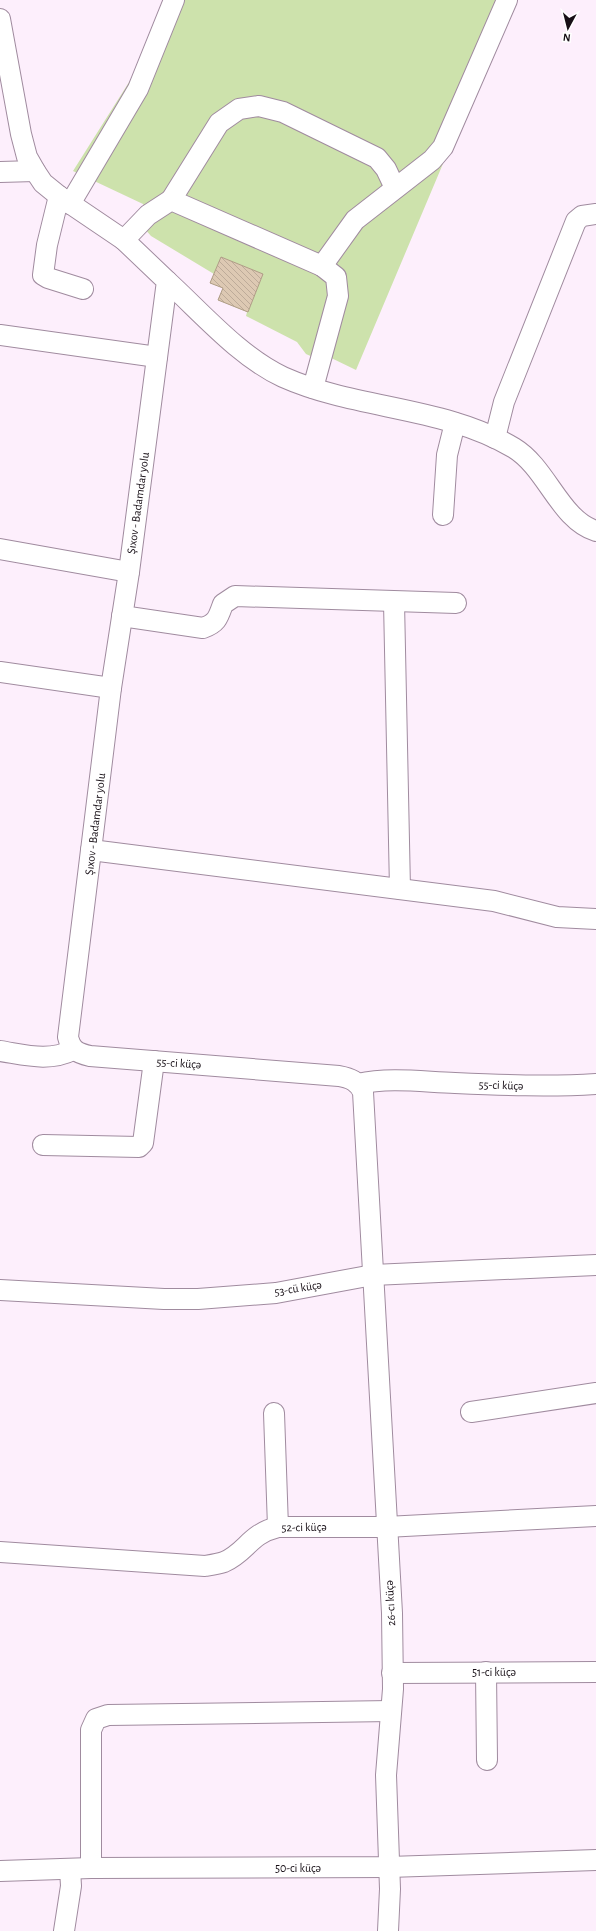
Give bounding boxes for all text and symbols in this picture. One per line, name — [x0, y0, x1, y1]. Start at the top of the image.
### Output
north arrow — [548, 8, 588, 48]
text: N — [562, 32, 571, 43]
street label: Şıxov - Badamdar yolu — [125, 451, 152, 555]
street label: Şıxov - Badamdar yolu — [83, 772, 108, 876]
street label: 55-ci küçə — [156, 1055, 202, 1071]
street label: 55-ci küçə — [478, 1078, 524, 1092]
street label: 53-cü küçə — [273, 1278, 323, 1298]
street label: 52-ci küçə — [281, 1521, 327, 1533]
street label: 26-cı küçə — [383, 1579, 397, 1626]
street label: 51-ci küçə — [472, 1666, 516, 1678]
street label: 50-ci küçə — [275, 1862, 322, 1874]

